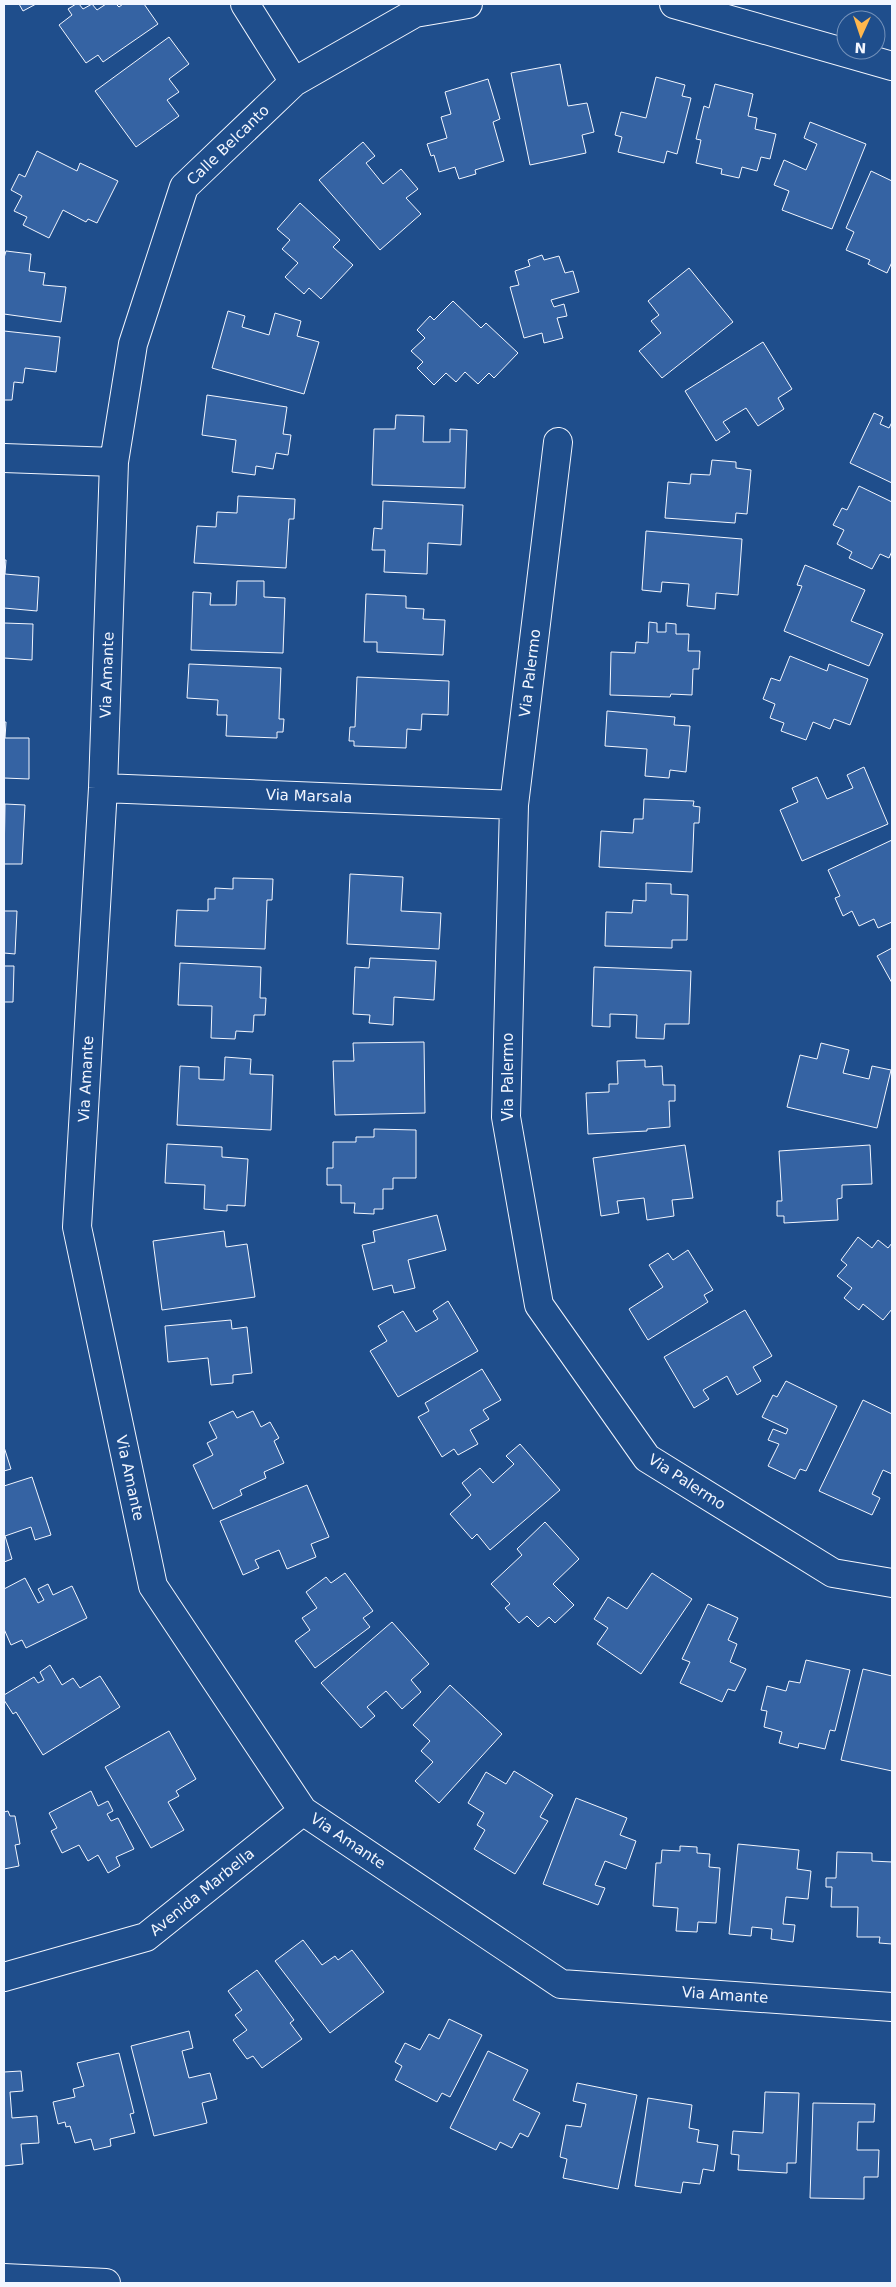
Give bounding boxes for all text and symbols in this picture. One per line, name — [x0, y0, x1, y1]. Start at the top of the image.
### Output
north arrow — [836, 10, 886, 60]
text: N — [854, 40, 867, 56]
street label: Calle Belcanto — [183, 101, 273, 189]
street label: Via Palermo — [516, 628, 544, 718]
street label: Via Amante — [96, 631, 118, 719]
street label: Via Marsala — [265, 785, 353, 807]
street label: Via Palermo — [499, 1033, 517, 1121]
street label: Via Amante — [75, 1035, 97, 1123]
street label: Via Amante — [112, 1434, 148, 1522]
street label: Via Palermo — [645, 1450, 729, 1514]
street label: Via Amante — [307, 1809, 389, 1873]
street label: Avenida Marbella — [146, 1844, 258, 1940]
street label: Via Amante — [681, 1983, 769, 2007]

